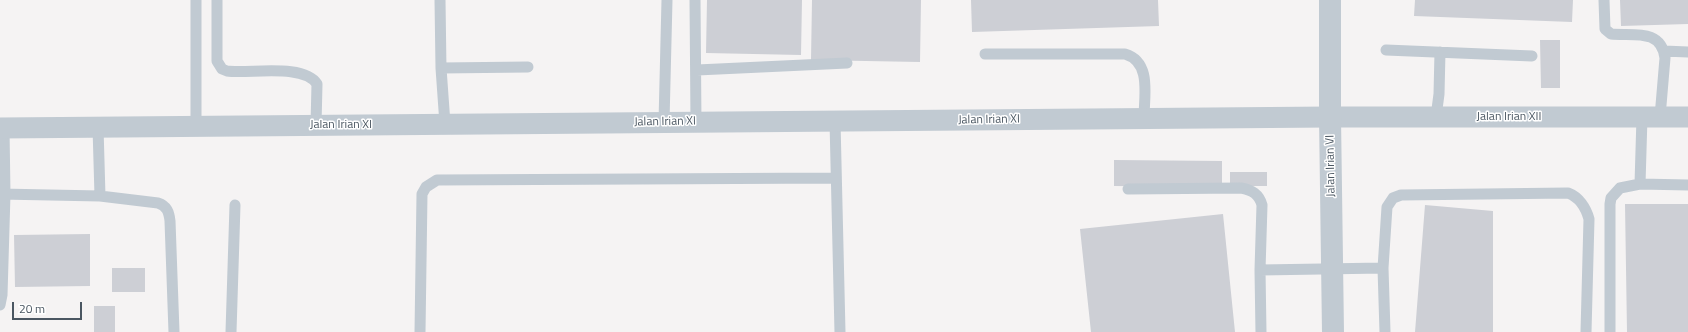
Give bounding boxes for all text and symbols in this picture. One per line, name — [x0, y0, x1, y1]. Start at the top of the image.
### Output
street label: Jalan Irian XII — [1477, 110, 1541, 124]
street label: Jalan Irian XI — [958, 112, 1020, 128]
street label: Jalan Irian XI — [634, 114, 696, 130]
street label: Jalan Irian XI — [310, 118, 372, 132]
street label: Jalan Irian VI — [1323, 135, 1339, 197]
scale bar — [14, 294, 84, 320]
text: 20 m — [19, 299, 45, 318]

